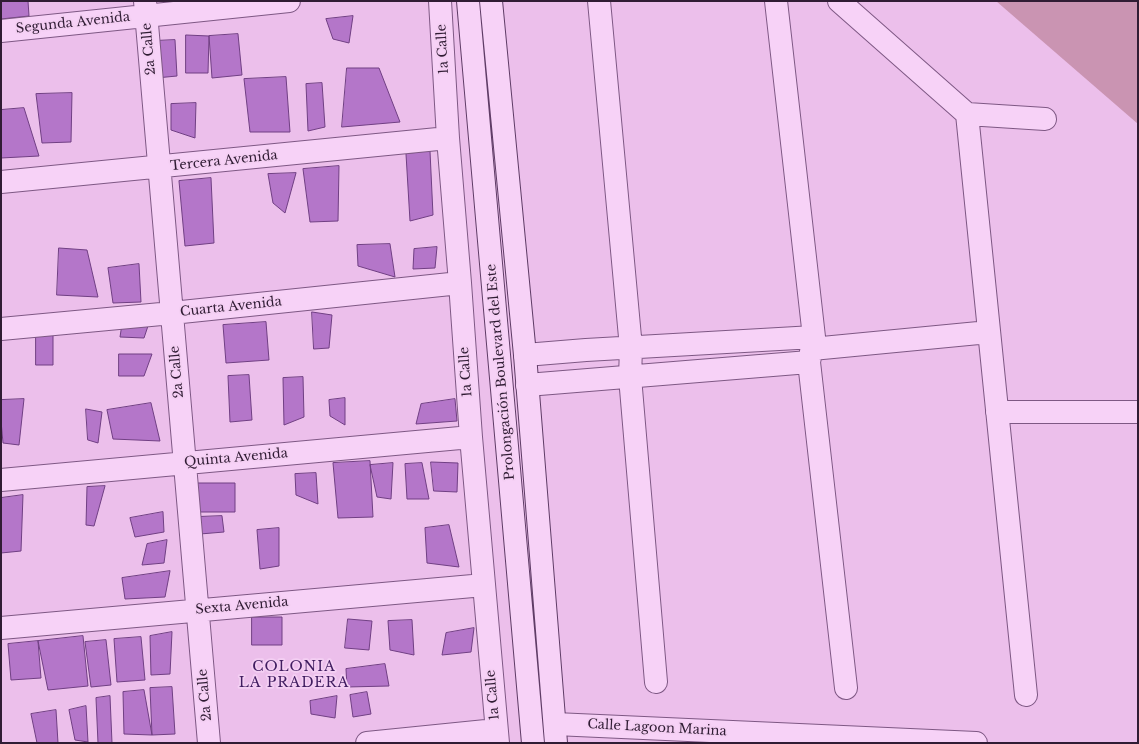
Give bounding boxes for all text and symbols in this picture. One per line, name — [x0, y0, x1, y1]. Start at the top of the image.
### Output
street label: Segunda Avenida — [15, 9, 131, 37]
street label: 2a Calle — [139, 22, 159, 76]
street label: 1a Calle — [434, 23, 452, 75]
street label: Tercera Avenida — [170, 148, 278, 174]
street label: Prolongación Boulevard del Este — [484, 263, 518, 481]
street label: Cuarta Avenida — [179, 294, 283, 320]
street label: 2a Calle — [167, 345, 187, 399]
street label: 1a Calle — [456, 346, 476, 398]
street label: Quinta Avenida — [184, 446, 288, 470]
street label: Sexta Avenida — [195, 594, 289, 618]
district label: COLONIA LA PRADERA — [239, 659, 349, 692]
street label: 2a Calle — [195, 668, 215, 722]
street label: 1a Calle — [483, 669, 503, 721]
street label: Calle Lagoon Marina — [587, 717, 727, 739]

